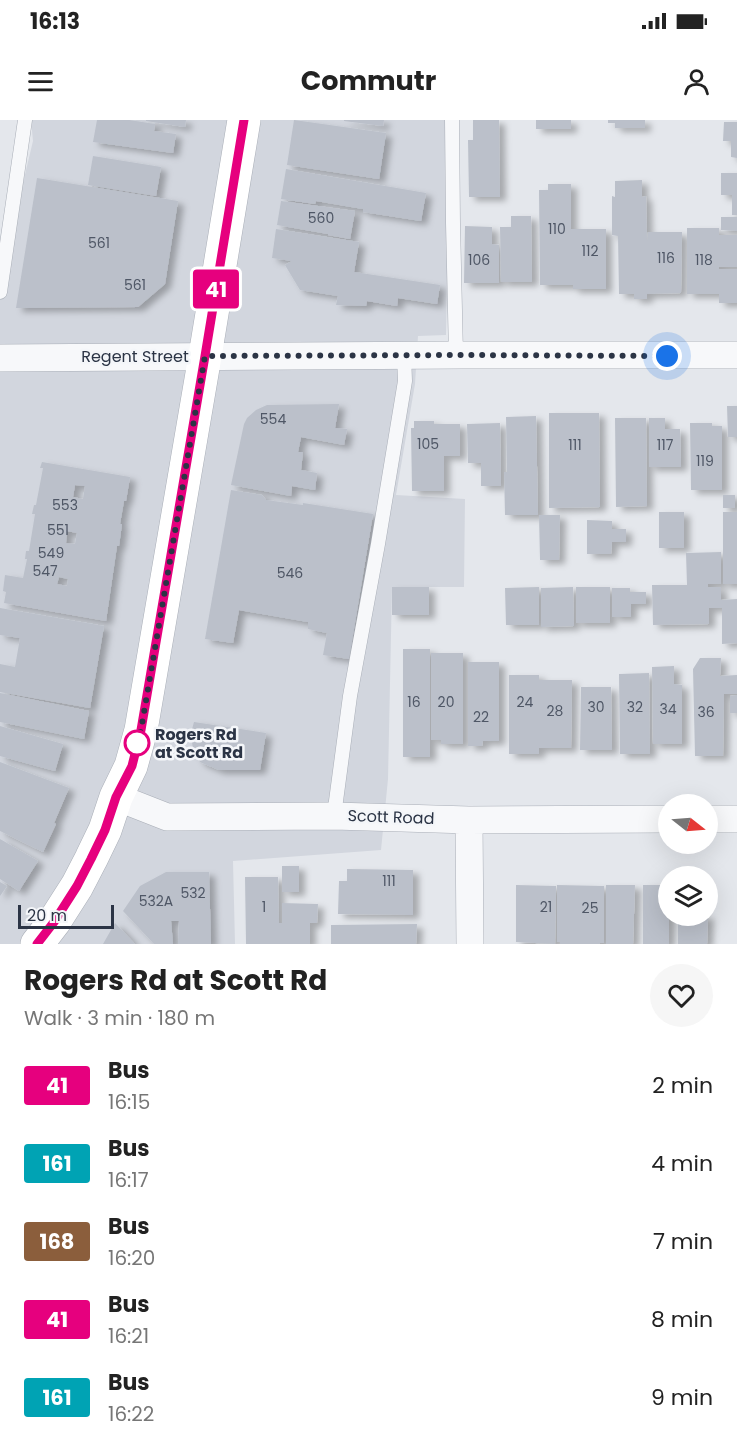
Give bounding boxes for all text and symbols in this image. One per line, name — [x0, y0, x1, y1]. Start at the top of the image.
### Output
text: 16:13 — [30, 6, 80, 37]
text: Commutr — [301, 62, 436, 99]
icon: menu — [24, 65, 57, 98]
icon: person — [680, 65, 713, 98]
house number: 560 — [308, 208, 334, 228]
house number: 110 — [548, 219, 566, 239]
house number: 561 — [88, 233, 110, 253]
house number: 112 — [581, 241, 599, 261]
house number: 116 — [657, 248, 675, 268]
house number: 106 — [468, 250, 490, 270]
house number: 118 — [695, 250, 713, 270]
line badge: 41 — [189, 270, 243, 308]
house number: 561 — [124, 275, 146, 295]
text: 41 — [205, 275, 227, 304]
your location — [652, 341, 682, 371]
street label: Regent Street — [81, 345, 189, 368]
house number: 554 — [260, 409, 286, 429]
house number: 105 — [417, 434, 439, 454]
house number: 111 — [568, 435, 582, 455]
house number: 117 — [657, 435, 674, 455]
house number: 119 — [696, 451, 714, 471]
house number: 553 — [52, 495, 78, 515]
house number: 551 — [47, 520, 69, 540]
house number: 549 — [38, 543, 64, 563]
house number: 547 — [32, 561, 58, 581]
house number: 546 — [277, 563, 303, 583]
house number: 16 — [407, 692, 421, 712]
house number: 20 — [438, 692, 454, 712]
house number: 24 — [517, 692, 534, 712]
house number: 30 — [587, 697, 605, 717]
house number: 32 — [627, 697, 643, 717]
house number: 34 — [659, 699, 677, 719]
house number: 28 — [547, 701, 564, 721]
house number: 36 — [697, 702, 715, 722]
house number: 22 — [473, 707, 489, 727]
place label: Rogers Rd at Scott Rd — [155, 723, 243, 764]
marker: Rogers Rd at Scott Rd — [124, 730, 150, 756]
north arrow — [658, 794, 718, 854]
map controls — [658, 794, 718, 926]
street label: Scott Road — [347, 804, 435, 830]
button: layers — [658, 866, 718, 926]
house number: 111 — [382, 871, 396, 891]
house number: 532 — [180, 883, 206, 903]
house number: 532A — [139, 891, 173, 911]
house number: 1 — [262, 897, 266, 917]
house number: 21 — [540, 897, 552, 917]
house number: 25 — [582, 898, 598, 918]
scale bar — [18, 902, 114, 930]
text: 20 m — [27, 904, 67, 927]
text: Rogers Rd at Scott Rd — [24, 961, 327, 1000]
button: heart — [650, 964, 713, 1027]
text: Walk · 3 min · 180 m — [24, 1004, 215, 1032]
text: Bus — [108, 1055, 150, 1086]
text: 2 min — [652, 1070, 713, 1101]
text: 41 — [46, 1071, 68, 1100]
text: 16:15 — [108, 1088, 150, 1116]
text: Bus — [108, 1133, 150, 1164]
text: 4 min — [651, 1148, 713, 1179]
text: 161 — [42, 1149, 72, 1178]
text: 16:17 — [108, 1166, 149, 1194]
text: Bus — [108, 1211, 150, 1242]
text: 7 min — [653, 1226, 713, 1257]
text: 168 — [40, 1227, 74, 1256]
text: 16:20 — [108, 1244, 155, 1272]
text: Bus — [108, 1289, 150, 1320]
text: 8 min — [651, 1304, 713, 1335]
text: 41 — [46, 1305, 68, 1334]
text: 16:21 — [108, 1322, 149, 1350]
text: Bus — [108, 1367, 150, 1398]
text: 9 min — [651, 1382, 713, 1413]
text: 161 — [42, 1383, 72, 1412]
text: 16:22 — [108, 1400, 154, 1428]

